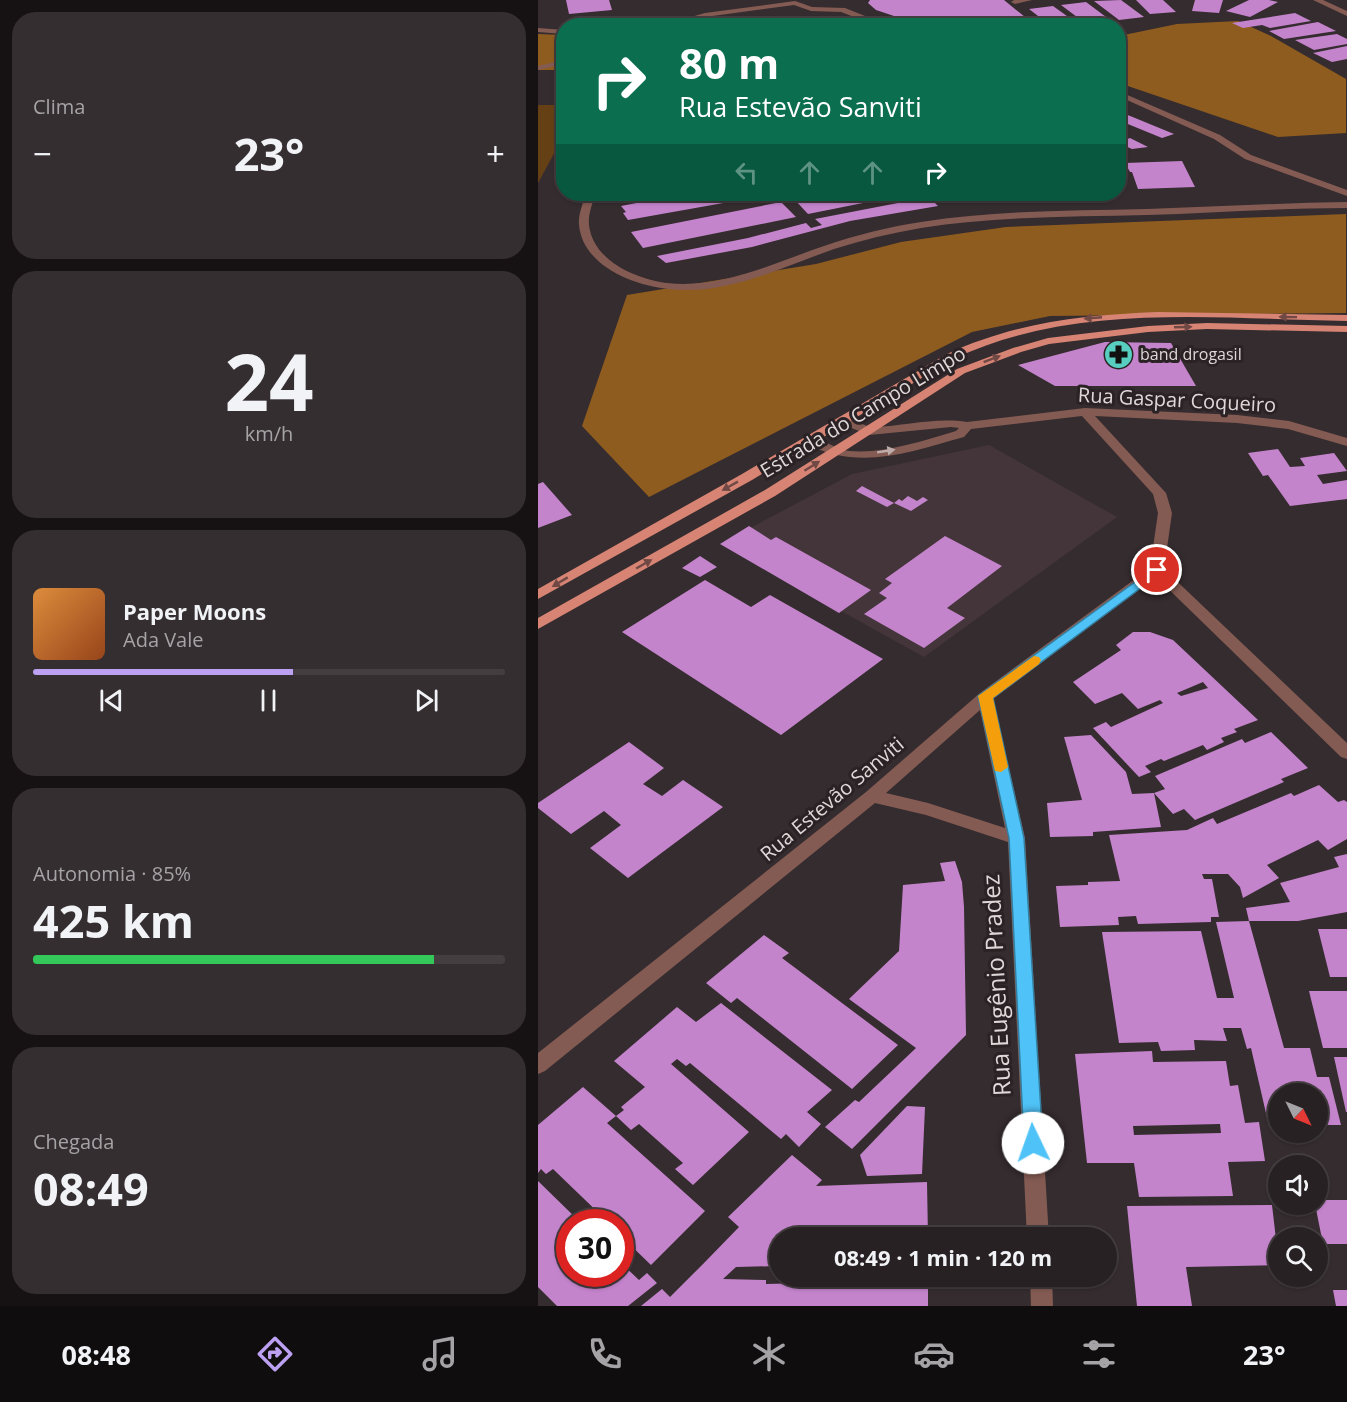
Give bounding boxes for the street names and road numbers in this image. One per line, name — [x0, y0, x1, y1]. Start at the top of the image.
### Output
street label: Estrada do Campo Limpo — [755, 339, 970, 484]
street label: Rua Gaspar Coqueiro — [1077, 381, 1277, 418]
street label: Rua Estevão Sanviti — [754, 730, 909, 867]
street label: Rua Eugênio Pradez — [973, 873, 1018, 1097]

